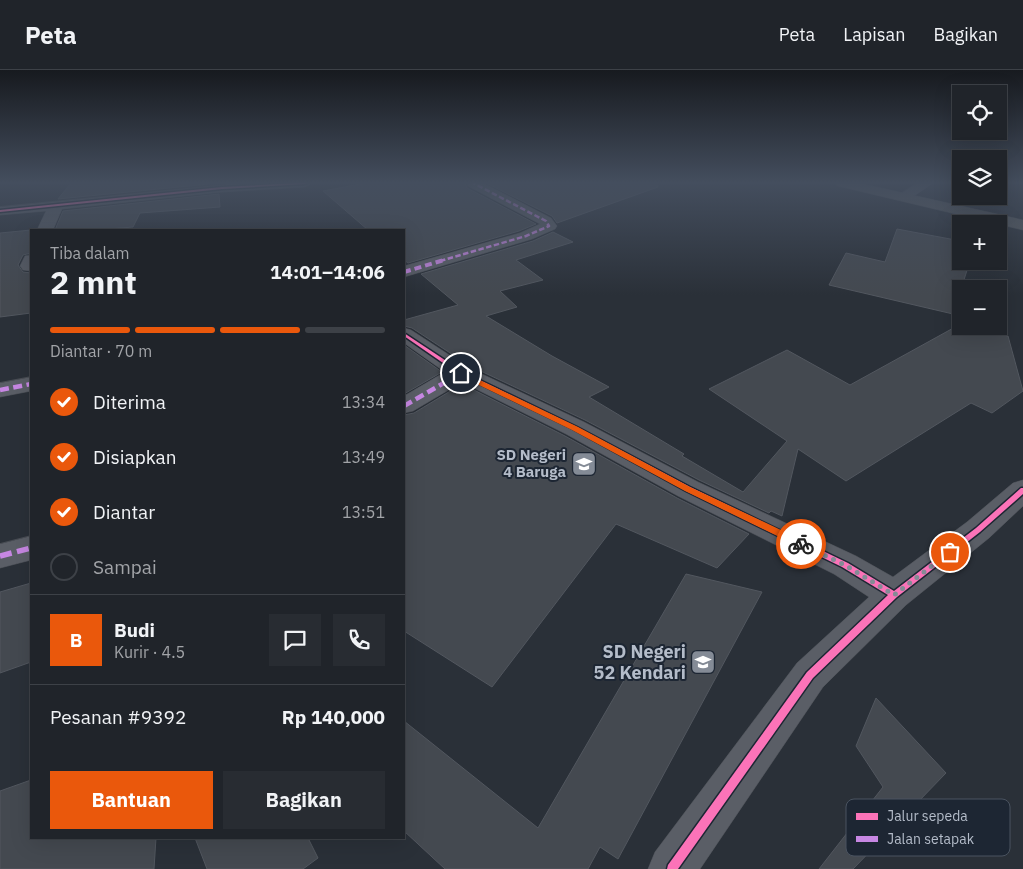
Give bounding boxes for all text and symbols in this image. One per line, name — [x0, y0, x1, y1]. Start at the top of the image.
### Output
text: Peta — [25, 19, 77, 51]
text: Peta — [779, 23, 815, 46]
text: Lapisan — [843, 23, 905, 46]
text: Bagikan — [933, 23, 998, 46]
map controls — [952, 85, 1007, 335]
button: locate — [952, 85, 1007, 140]
button: layers — [952, 150, 1007, 205]
button: + — [952, 215, 1007, 270]
text: Tiba dalam — [50, 243, 129, 263]
text: 14:01–14:06 — [270, 260, 385, 284]
text: 2 mnt — [50, 261, 137, 303]
button: − — [952, 280, 1007, 335]
text: Diantar · 70 m — [50, 341, 152, 361]
pin — [440, 352, 482, 394]
icon: home — [447, 359, 475, 387]
icon: check — [50, 388, 78, 416]
text: Diterima — [93, 390, 166, 414]
text: 13:34 — [342, 392, 385, 412]
icon: check — [50, 443, 78, 471]
text: Disiapkan — [93, 445, 177, 469]
place label: SD Negeri 4 Baruga — [496, 445, 566, 481]
text: 13:49 — [342, 447, 385, 467]
school or university icon: SD Negeri 4 Baruga — [571, 451, 597, 477]
icon: check — [50, 498, 78, 526]
text: Diantar — [93, 500, 155, 524]
text: 13:51 — [342, 502, 385, 522]
courier — [776, 519, 826, 569]
icon: bike — [787, 530, 815, 558]
pin — [929, 531, 971, 573]
icon: bag — [936, 538, 964, 566]
text: Sampai — [93, 555, 157, 579]
button: chat — [269, 614, 321, 666]
button: phone — [333, 614, 385, 666]
text: Budi — [114, 618, 155, 642]
text: B — [70, 628, 82, 652]
place label: SD Negeri 52 Kendari — [594, 640, 686, 684]
text: Kurir · 4.5 — [114, 642, 185, 662]
school or university icon: SD Negeri 52 Kendari — [690, 649, 716, 675]
text: Pesanan #9392 — [50, 705, 186, 729]
text: Rp 140,000 — [282, 705, 385, 729]
button: Bantuan — [50, 771, 213, 829]
button: Bagikan — [223, 771, 385, 829]
legend — [846, 799, 1010, 856]
text: Jalur sepeda — [887, 807, 968, 825]
text: Jalan setapak — [887, 830, 975, 848]

